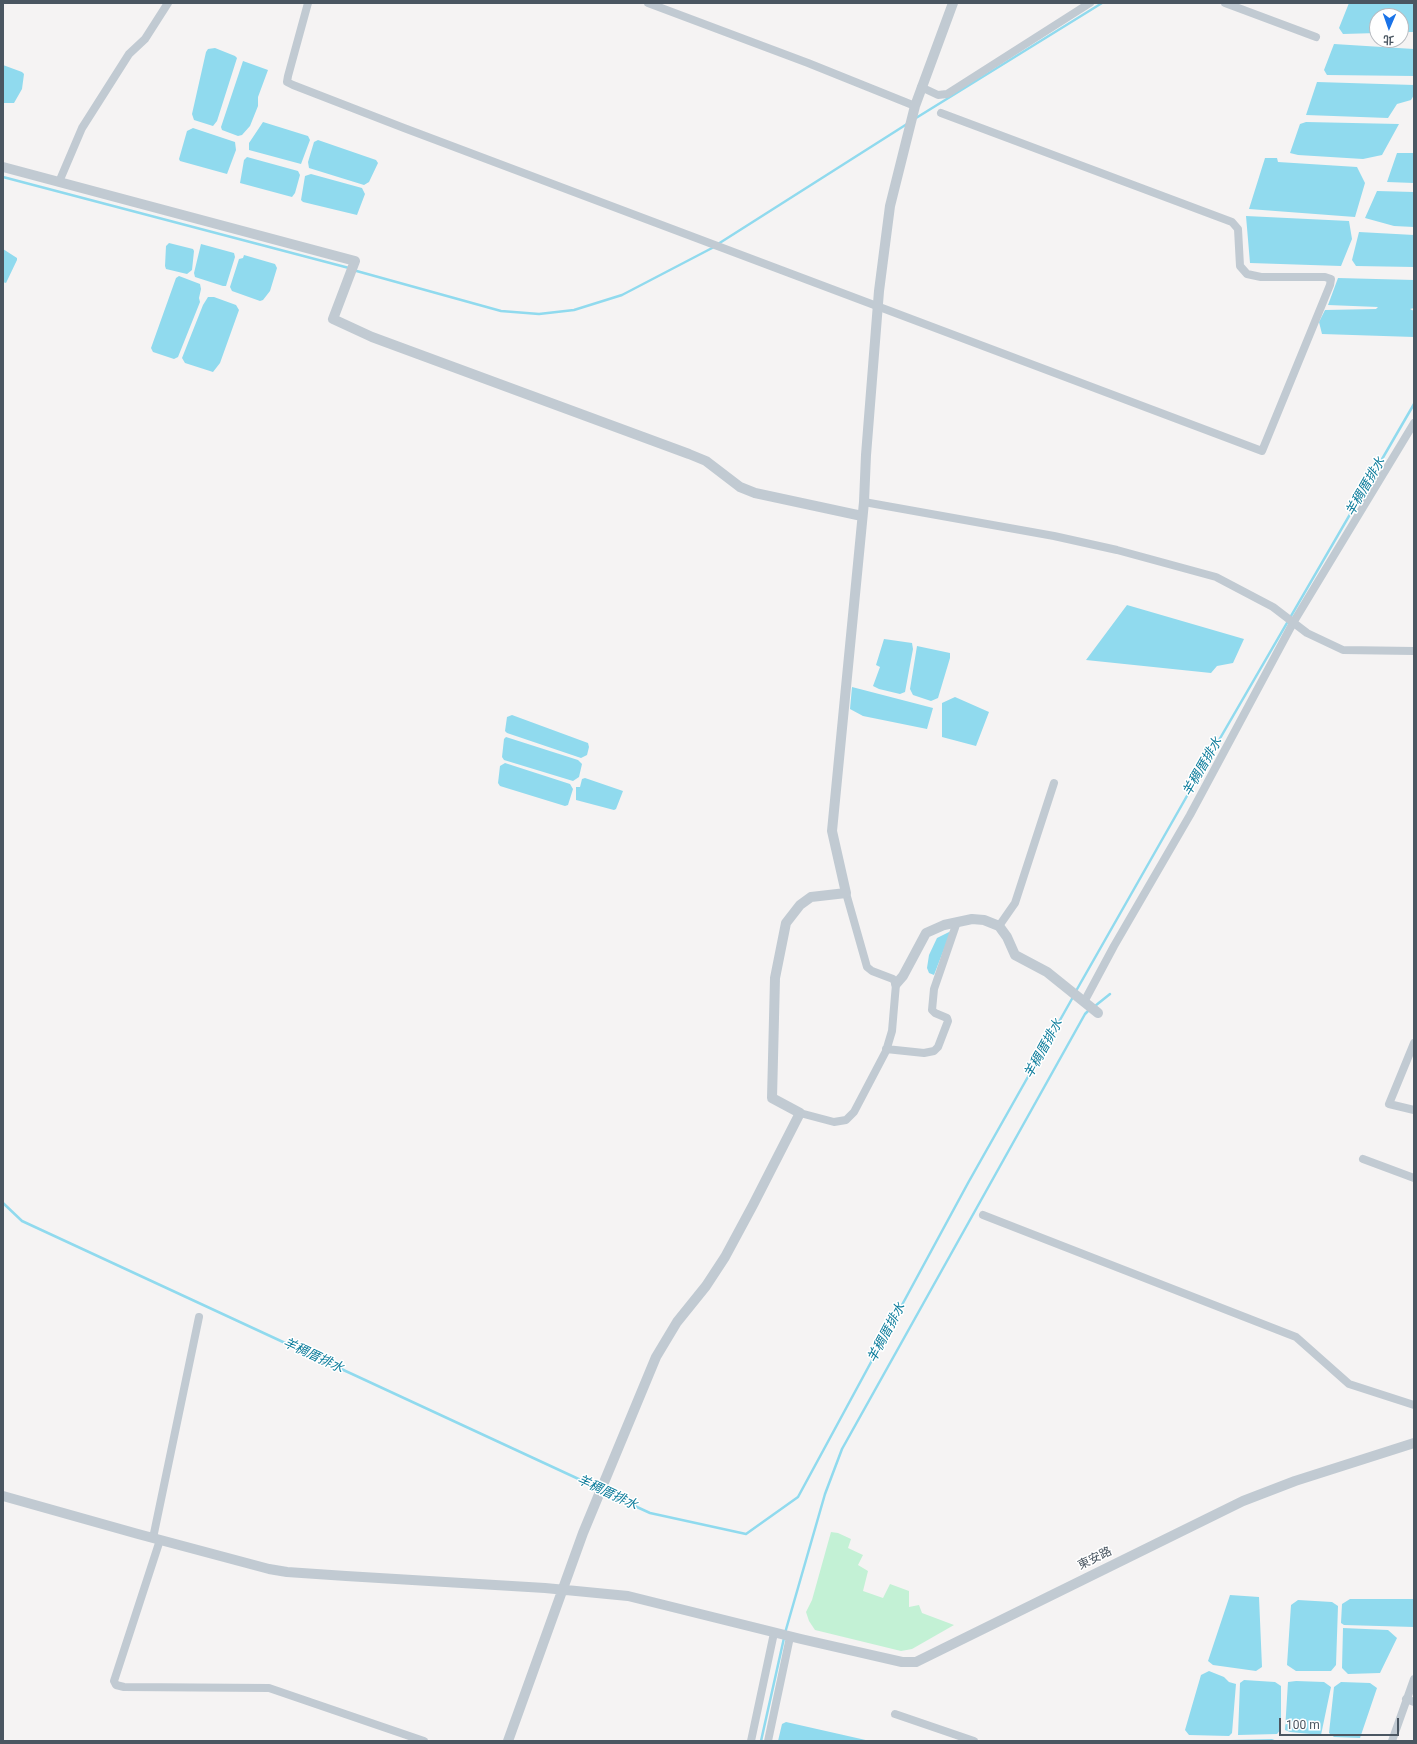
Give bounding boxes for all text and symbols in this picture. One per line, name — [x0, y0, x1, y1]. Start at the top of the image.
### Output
north arrow — [1369, 8, 1409, 48]
text: 北 — [1383, 33, 1394, 46]
water label: 羊稠厝排水 — [1343, 455, 1389, 519]
water label: 羊稠厝排水 — [1180, 735, 1226, 799]
water label: 羊稠厝排水 — [1021, 1017, 1067, 1081]
water label: 羊稠厝排水 — [865, 1301, 909, 1365]
water label: 羊稠厝排水 — [280, 1335, 346, 1377]
water label: 羊稠厝排水 — [574, 1472, 640, 1514]
street label: 東安路 — [1076, 1545, 1114, 1573]
scale bar — [1281, 1710, 1401, 1736]
text: 100 m — [1286, 1718, 1320, 1732]

